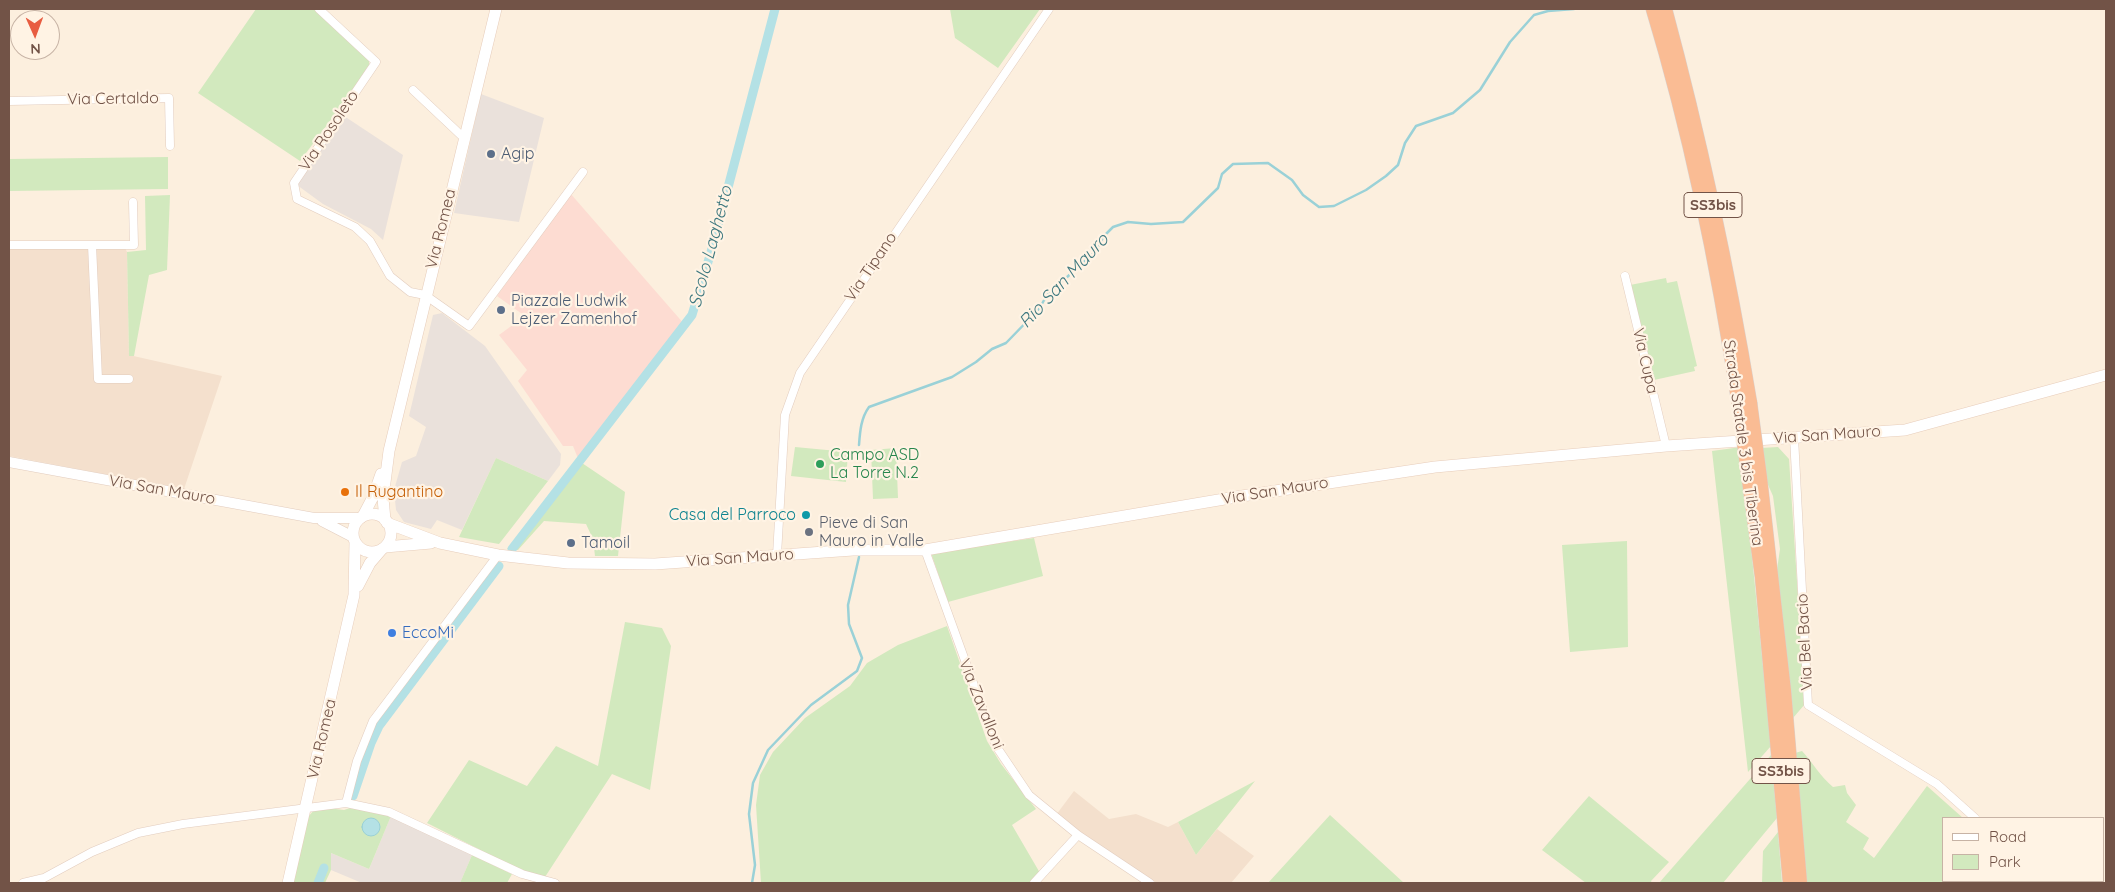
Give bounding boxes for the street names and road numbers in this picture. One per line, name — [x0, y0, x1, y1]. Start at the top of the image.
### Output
street label: Via Rosoleto — [295, 87, 363, 175]
street label: Via Certaldo — [67, 89, 159, 109]
street label: Via Romea — [422, 187, 460, 271]
road number: SS3bis — [1684, 192, 1742, 218]
street label: Via Tipano — [841, 229, 901, 305]
street label: Via Cupa — [1628, 326, 1662, 396]
street label: Strada Statale 3 bis Tiberina — [1719, 339, 1767, 547]
street label: Via San Mauro — [1773, 422, 1881, 448]
street label: Via San Mauro — [107, 471, 217, 509]
street label: Via San Mauro — [1220, 473, 1330, 509]
street label: Via San Mauro — [686, 545, 794, 571]
street label: Via Bel Bacio — [1793, 593, 1817, 691]
street label: Via Zavalloni — [954, 656, 1008, 752]
street label: Via Romea — [303, 697, 341, 781]
road number: SS3bis — [1752, 758, 1810, 784]

